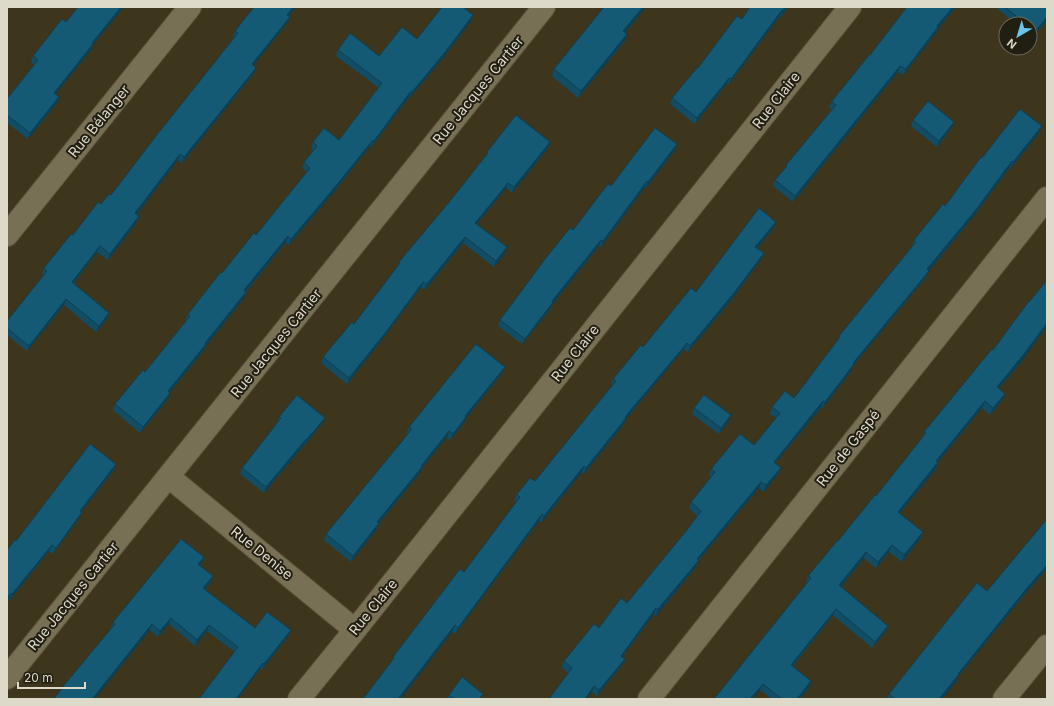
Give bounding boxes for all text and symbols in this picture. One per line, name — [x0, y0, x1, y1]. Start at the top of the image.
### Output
north arrow — [998, 16, 1038, 56]
street label: Rue Jacques Cartier — [429, 32, 527, 147]
text: N — [1004, 36, 1019, 52]
street label: Rue Claire — [748, 68, 803, 132]
street label: Rue Bélanger — [64, 81, 133, 160]
street label: Rue Jacques Cartier — [227, 285, 325, 400]
street label: Rue Claire — [547, 321, 602, 385]
street label: Rue de Gaspé — [812, 406, 883, 489]
street label: Rue Denise — [228, 522, 297, 583]
street label: Rue Jacques Cartier — [24, 538, 122, 653]
street label: Rue Claire — [345, 575, 400, 638]
scale bar — [18, 664, 85, 690]
text: 20 m — [24, 670, 53, 685]

